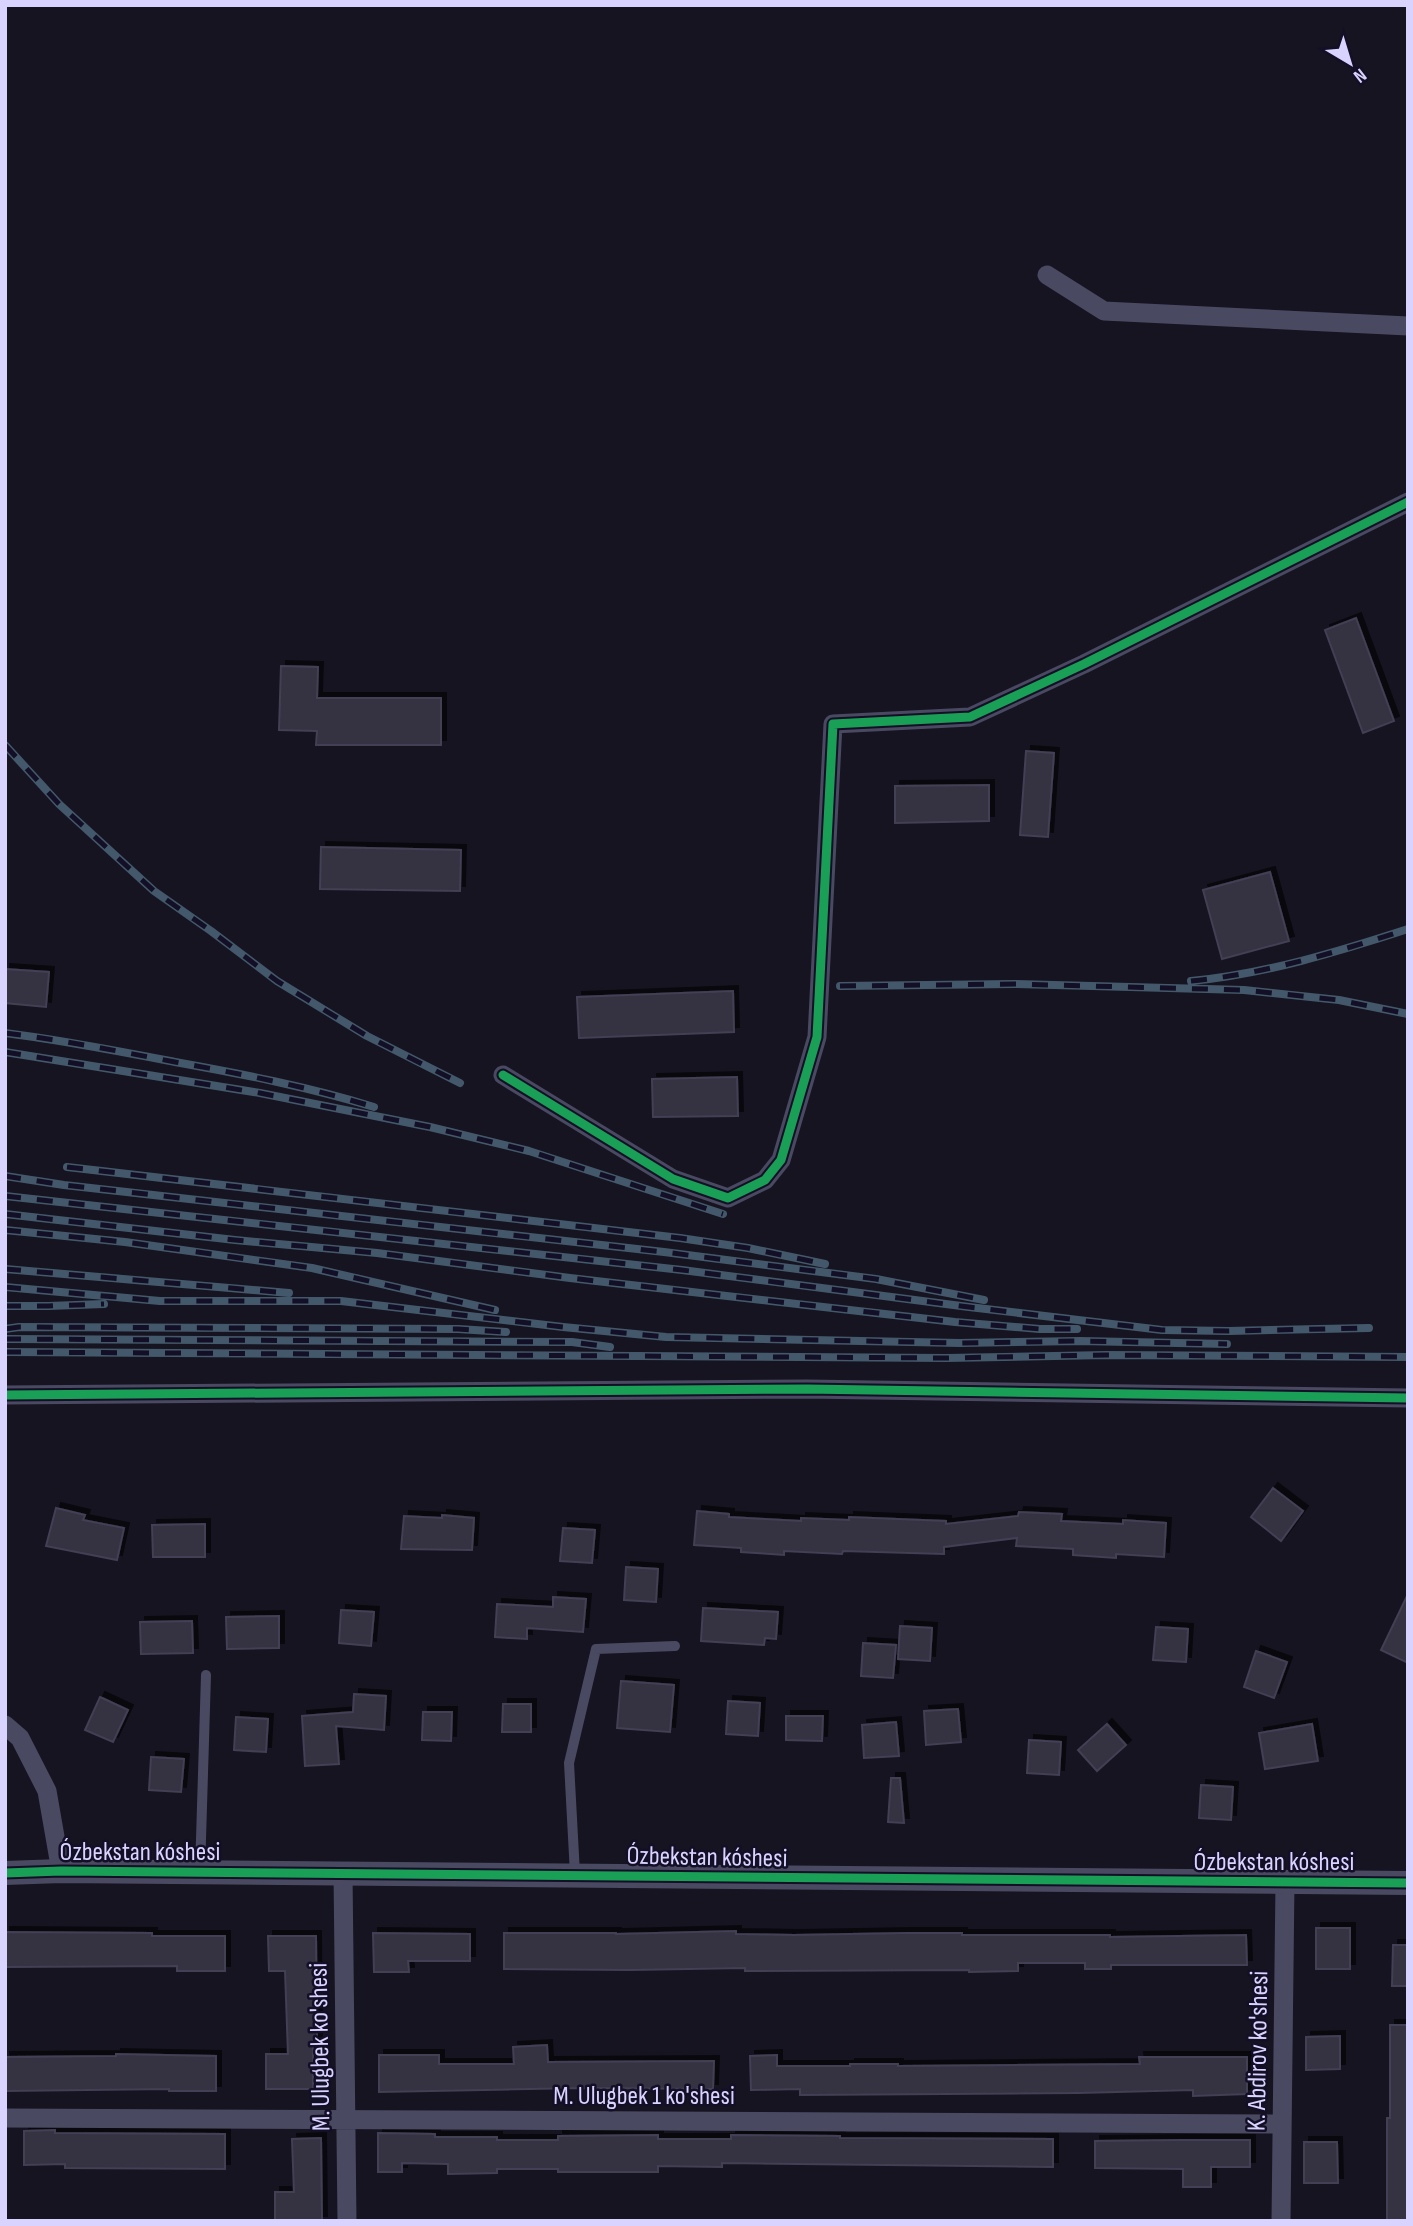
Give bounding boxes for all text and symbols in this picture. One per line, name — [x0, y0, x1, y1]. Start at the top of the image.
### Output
north arrow — [1315, 28, 1385, 98]
text: N — [1348, 63, 1371, 87]
street label: Ózbekstan kóshesi — [60, 1837, 220, 1868]
street label: Ózbekstan kóshesi — [626, 1841, 788, 1874]
street label: Ózbekstan kóshesi — [1194, 1847, 1354, 1878]
street label: M. Ulugbek ko'shesi — [304, 1963, 337, 2131]
street label: K. Abdirov ko'shesi — [1242, 1971, 1275, 2131]
street label: M. Ulugbek 1 ko'shesi — [553, 2081, 735, 2112]

